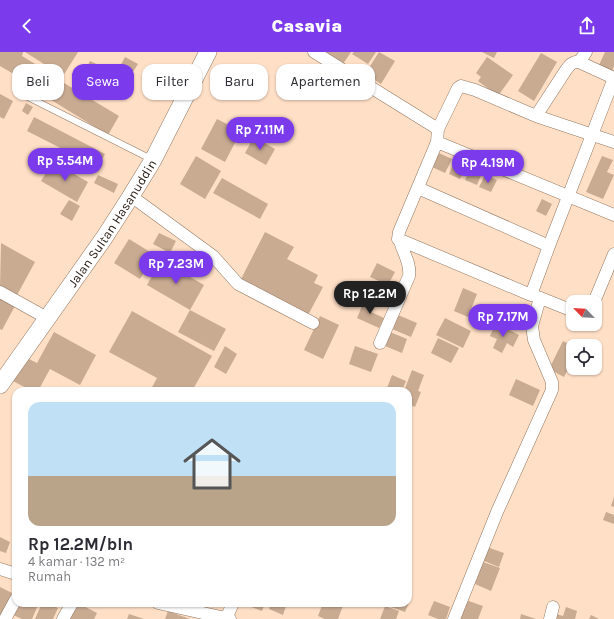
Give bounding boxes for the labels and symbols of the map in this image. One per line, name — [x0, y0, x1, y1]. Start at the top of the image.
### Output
pin: Rp 7.11M — [219, 117, 301, 151]
pin: Rp 5.54M — [24, 148, 106, 182]
pin: Rp 4.19M — [447, 150, 529, 184]
street label: Jalan Sultan Hasanuddin — [65, 157, 160, 290]
pin: Rp 7.23M — [135, 251, 217, 285]
pin: Rp 12.2M — [329, 281, 411, 315]
north arrow — [566, 295, 602, 331]
pin: Rp 7.17M — [462, 304, 544, 338]

